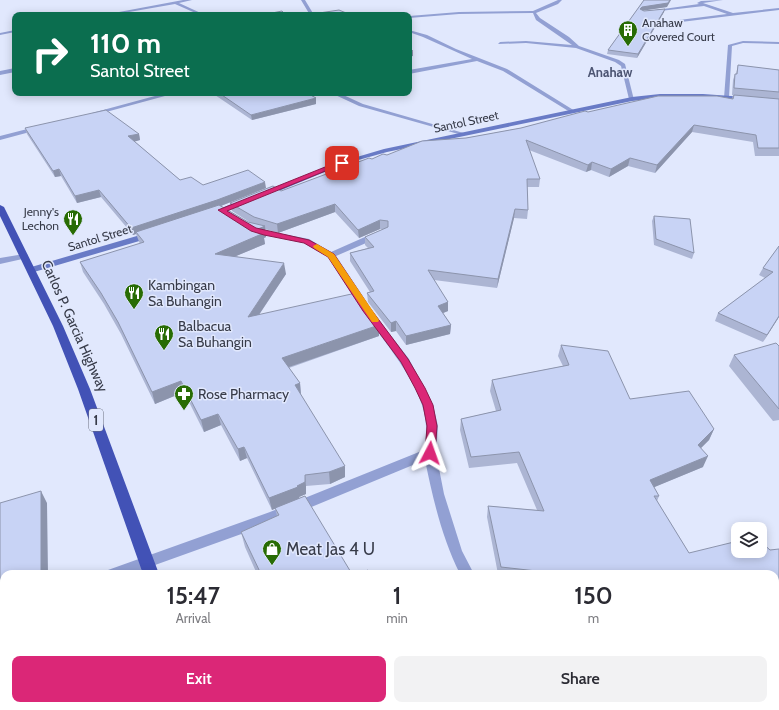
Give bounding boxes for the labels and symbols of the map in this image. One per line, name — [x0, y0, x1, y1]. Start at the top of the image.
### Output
place label: Anahaw Covered Court — [642, 15, 715, 44]
building icon: Anahaw Covered Court — [617, 19, 639, 47]
district label: Anahaw — [588, 64, 633, 80]
street label: Santol Street — [432, 107, 500, 136]
pin — [325, 146, 359, 180]
place label: Jenny's Lechon — [22, 204, 59, 233]
restaurant icon: Jenny's Lechon — [62, 208, 84, 236]
street label: Santol Street — [66, 221, 134, 254]
street label: Carlos P. Garcia Highway — [38, 257, 112, 395]
place label: Kambingan Sa Buhangin — [148, 276, 222, 310]
restaurant icon: Kambingan Sa Buhangin — [123, 282, 145, 310]
place label: Balbacua Sa Buhangin — [178, 317, 252, 351]
restaurant icon: Balbacua Sa Buhangin — [153, 323, 175, 351]
pharmacy icon: Rose Pharmacy — [173, 383, 195, 411]
place label: Rose Pharmacy — [198, 385, 289, 403]
road number: 1 — [89, 409, 103, 431]
position arrow — [409, 432, 451, 474]
shop icon: Meat Jas 4 U — [261, 538, 283, 566]
place label: Meat Jas 4 U — [286, 539, 375, 559]

